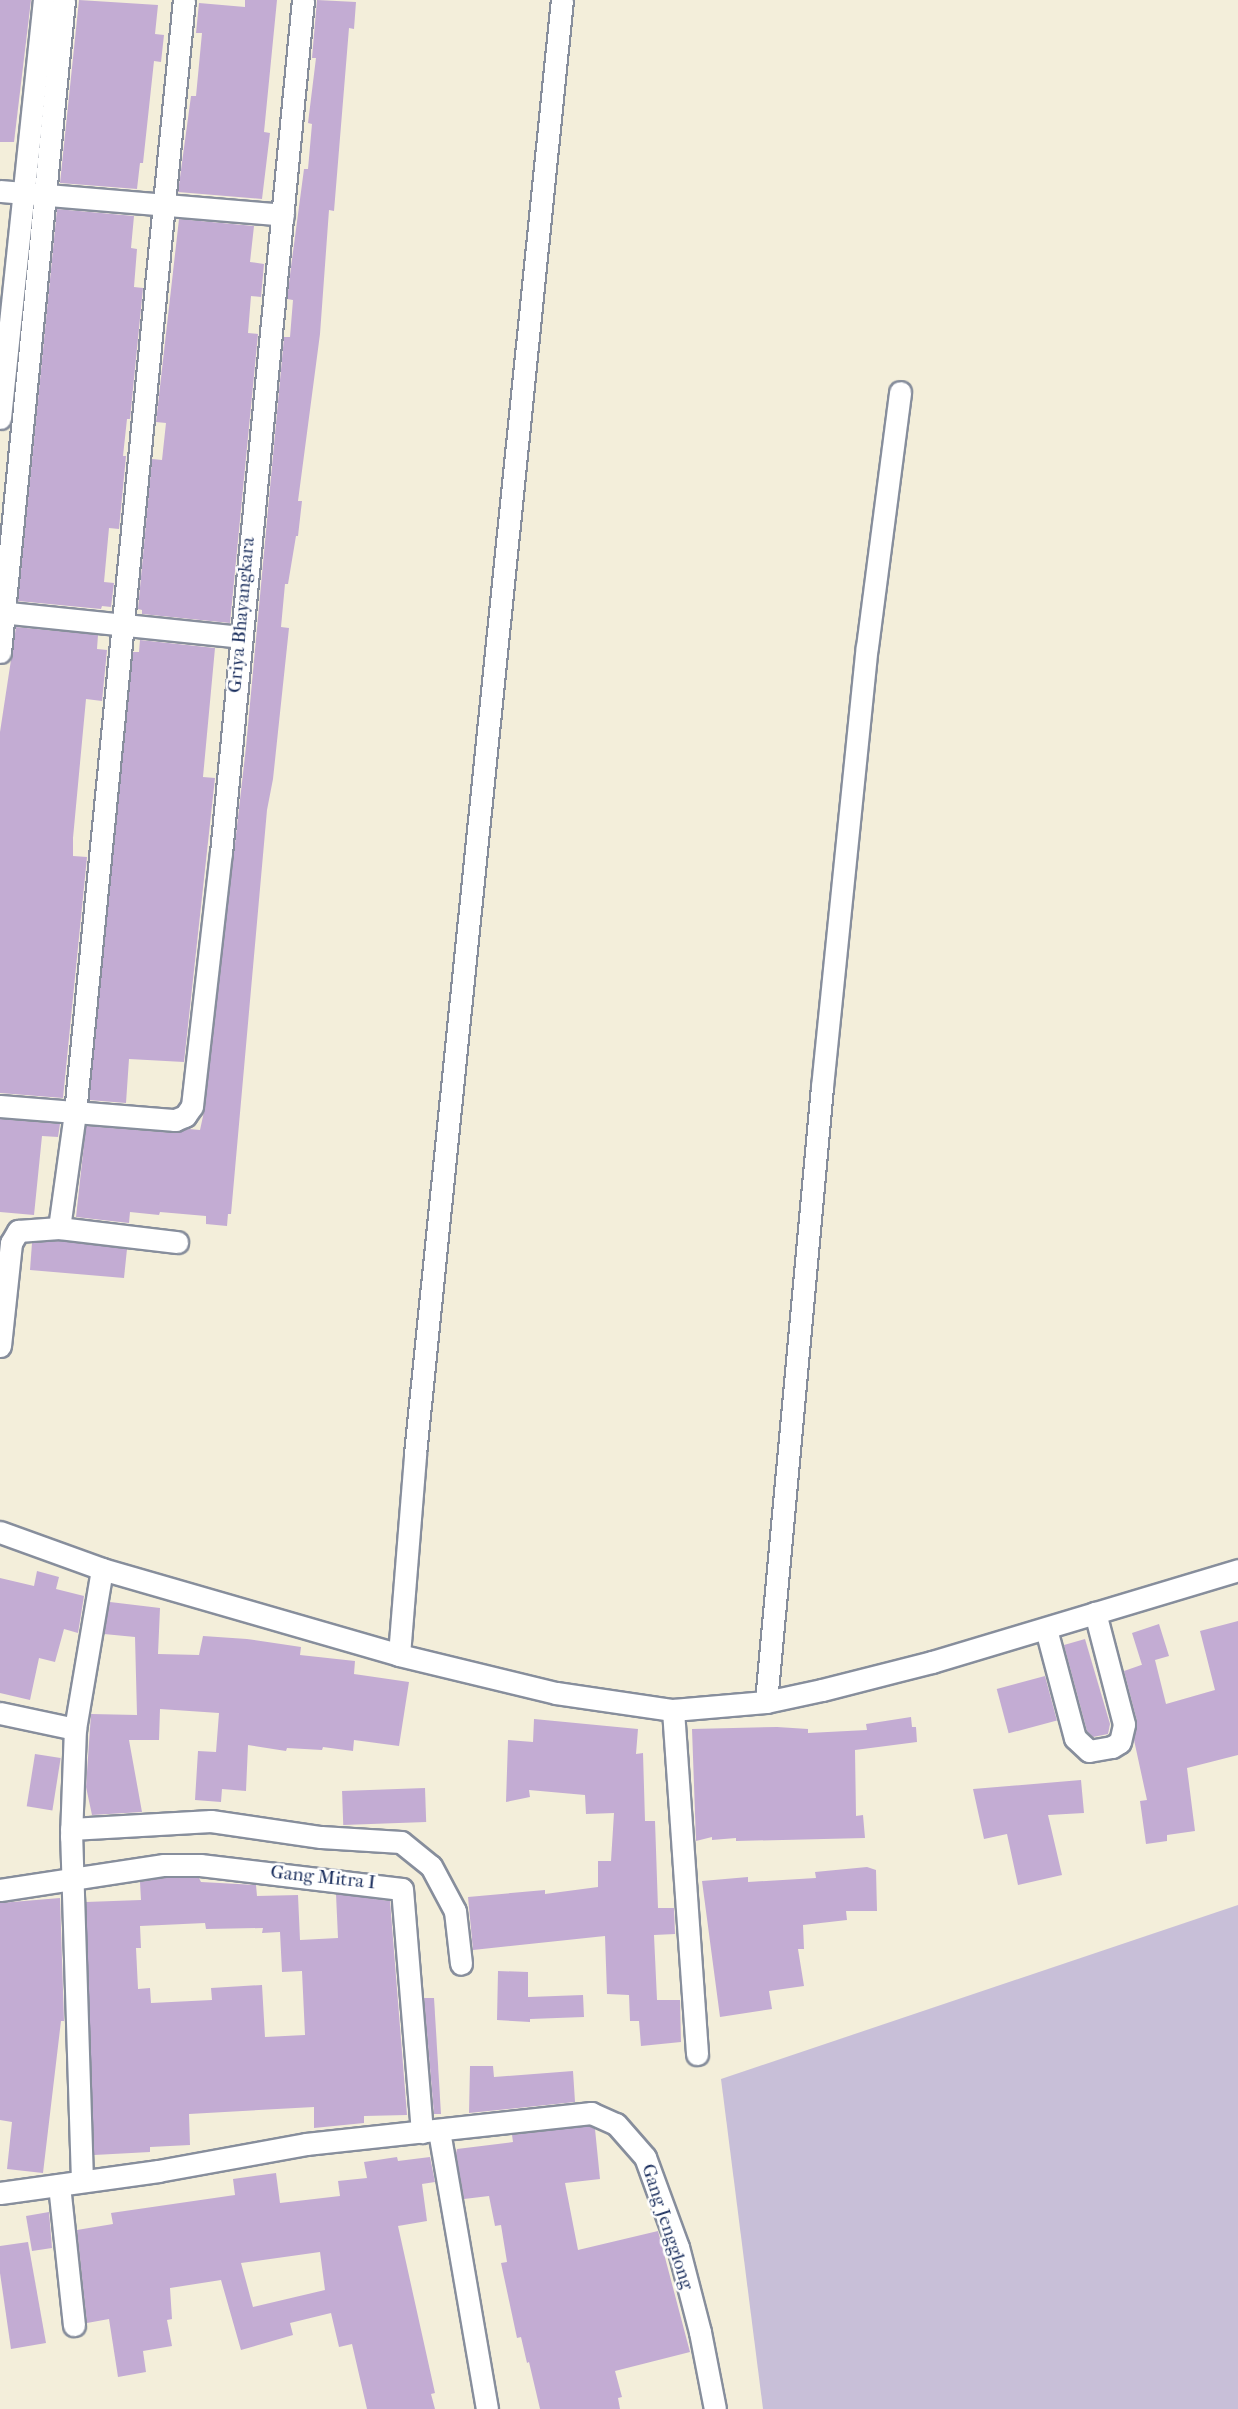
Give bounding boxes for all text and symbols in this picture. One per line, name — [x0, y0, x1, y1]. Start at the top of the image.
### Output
street label: Griya Bhayangkara — [224, 536, 260, 694]
street label: Gang Mitra I — [269, 1861, 377, 1895]
street label: Gang Jengglong — [636, 2161, 698, 2293]

